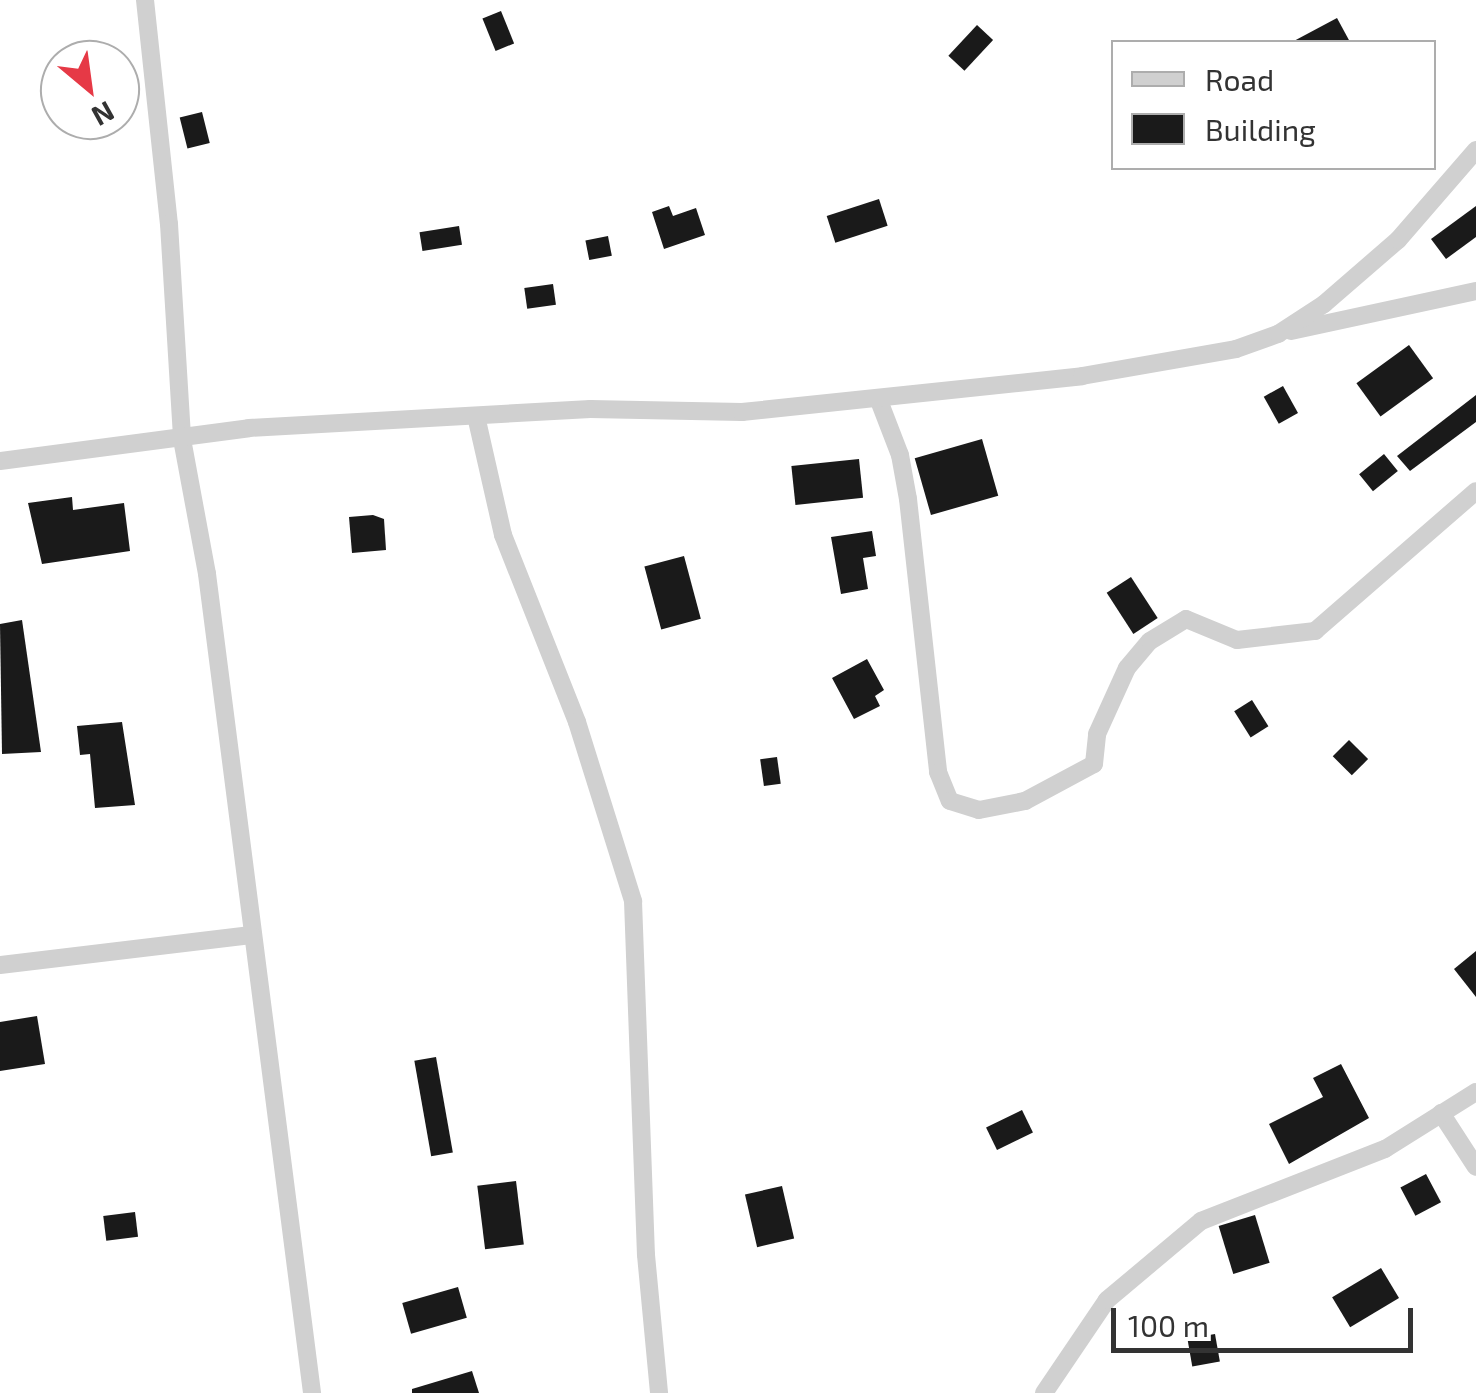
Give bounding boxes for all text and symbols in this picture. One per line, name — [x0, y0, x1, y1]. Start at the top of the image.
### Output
north arrow — [40, 40, 140, 140]
legend — [1111, 40, 1436, 170]
text: Road — [1205, 61, 1274, 97]
text: N — [86, 95, 121, 134]
text: Building — [1205, 111, 1316, 147]
scale bar — [1116, 1288, 1418, 1350]
text: 100 m — [1128, 1307, 1209, 1343]

